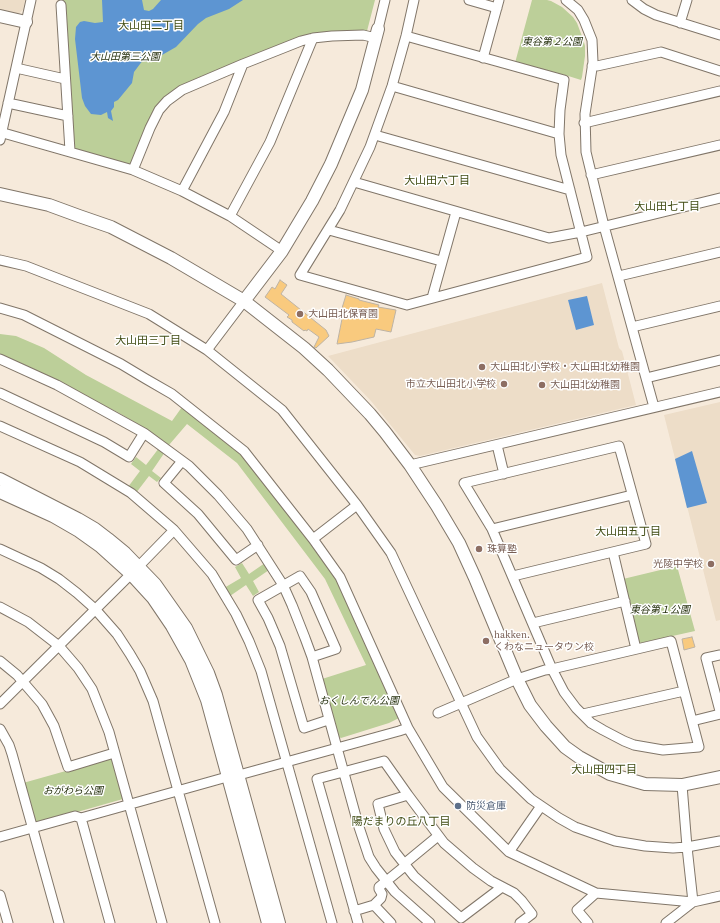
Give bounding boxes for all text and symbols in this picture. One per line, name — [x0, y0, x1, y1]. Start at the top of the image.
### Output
district label: 大山田二丁目 — [118, 19, 184, 33]
park label: 東谷第２公園 — [522, 36, 582, 48]
park label: 大山田第三公園 — [90, 51, 160, 63]
district label: 大山田六丁目 — [404, 174, 470, 188]
district label: 大山田七丁目 — [634, 200, 700, 214]
place label: 大山田北保育園 — [308, 308, 378, 320]
marker: 大山田北保育園 — [295, 309, 305, 319]
district label: 大山田三丁目 — [115, 334, 181, 348]
place label: 大山田北小学校・大山田北幼稚園 — [490, 361, 640, 373]
marker: 大山田北小学校・大山田北幼稚園 — [477, 362, 487, 372]
place label: 市立大山田北小学校 — [406, 378, 496, 390]
marker: 市立大山田北小学校 — [499, 379, 509, 389]
place label: 大山田北幼稚園 — [550, 379, 620, 391]
marker: 大山田北幼稚園 — [537, 380, 547, 390]
district label: 大山田五丁目 — [595, 525, 661, 539]
place label: 珠算塾 — [487, 543, 517, 555]
marker: 珠算塾 — [474, 544, 484, 554]
place label: 光陵中学校 — [653, 558, 703, 570]
marker: 光陵中学校 — [706, 559, 716, 569]
park label: 東谷第１公園 — [630, 604, 690, 616]
place label: hakken. くわなニュータウン校 — [494, 629, 594, 652]
marker: hakken. くわなニュータウン校 — [481, 636, 491, 646]
park label: おくしんでん公園 — [319, 695, 399, 707]
district label: 大山田四丁目 — [571, 763, 637, 777]
park label: おがわら公園 — [43, 785, 103, 797]
place label: 防災倉庫 — [466, 800, 506, 812]
marker: 防災倉庫 — [453, 801, 463, 811]
district label: 陽だまりの丘八丁目 — [352, 815, 450, 829]

